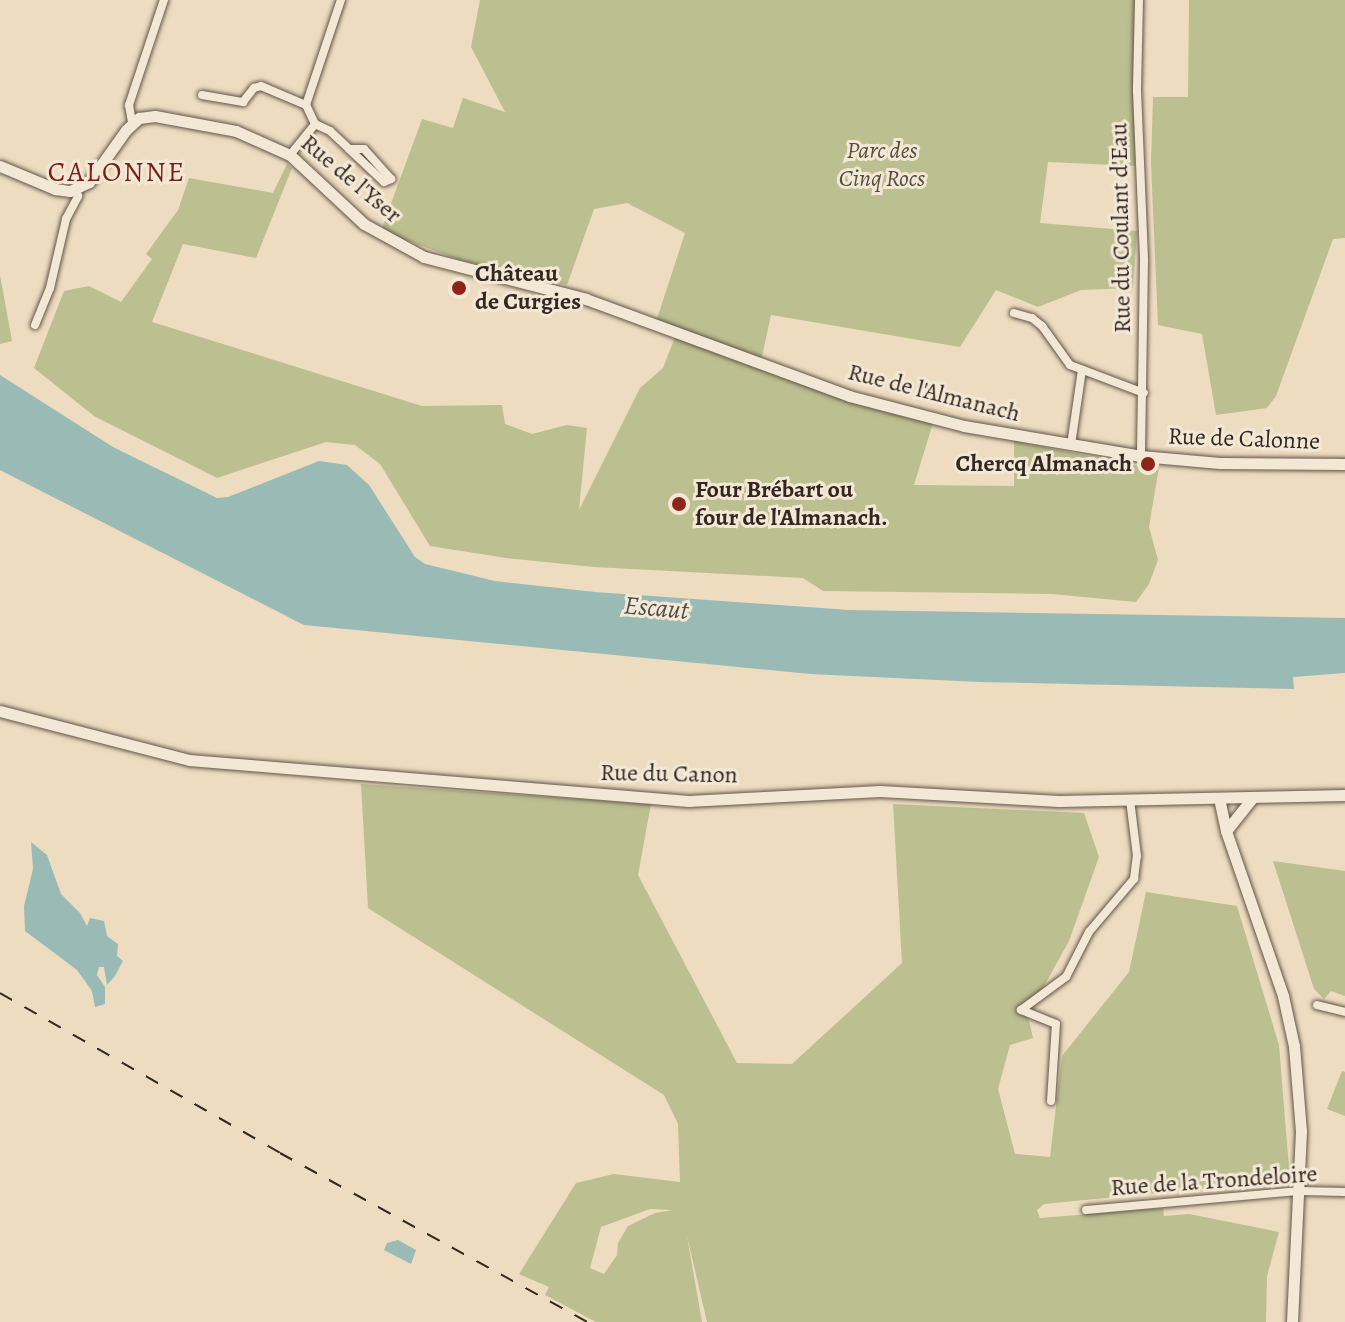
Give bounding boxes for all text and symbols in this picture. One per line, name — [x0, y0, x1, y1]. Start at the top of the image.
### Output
street label: Rue du Coulant d'Eau — [1105, 123, 1137, 333]
street label: Rue de l'Yser — [295, 129, 407, 229]
park label: Parc des Cinq Rocs — [839, 137, 925, 193]
district label: CALONNE — [48, 155, 186, 189]
place label: Château de Curgies — [475, 260, 581, 316]
marker: Château de Curgies — [450, 279, 468, 297]
street label: Rue de l'Almanach — [845, 358, 1023, 428]
street label: Rue de Calonne — [1168, 422, 1320, 456]
place label: Chercq Almanach — [956, 450, 1132, 478]
marker: Chercq Almanach — [1139, 455, 1157, 473]
place label: Four Brébart ou four de l'Almanach. — [695, 476, 888, 532]
marker: Four Brébart ou four de l'Almanach. — [670, 495, 688, 513]
water label: Escaut — [623, 590, 689, 626]
street label: Rue du Canon — [600, 758, 738, 790]
street label: Rue de la Trondeloire — [1110, 1159, 1318, 1203]

